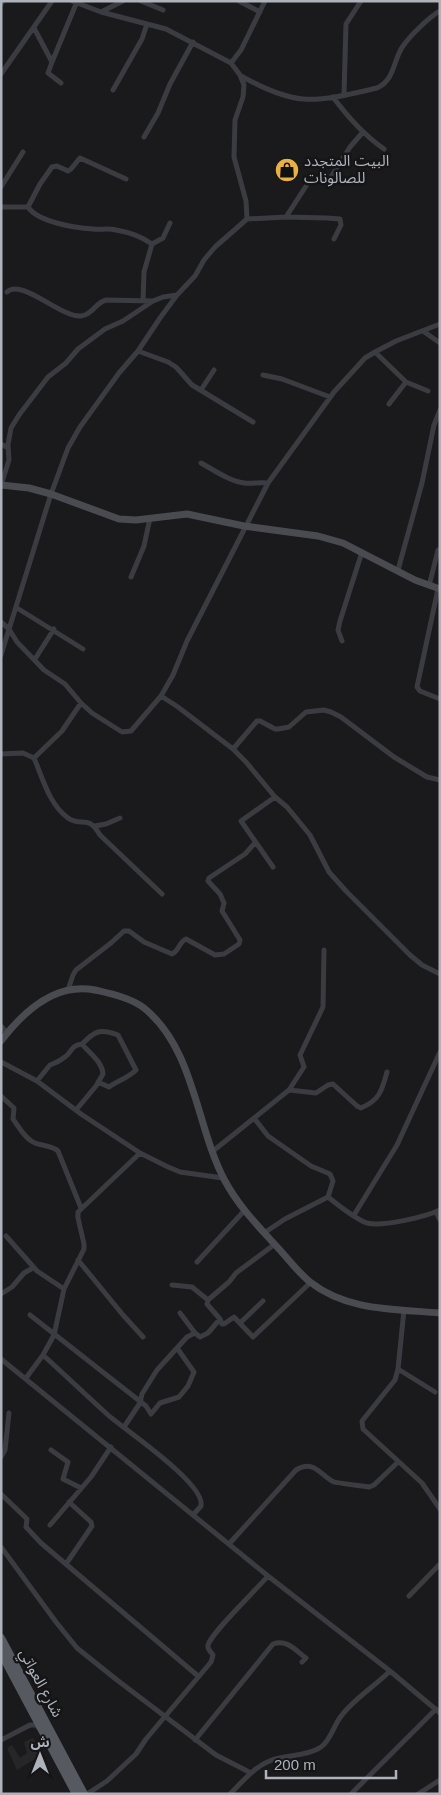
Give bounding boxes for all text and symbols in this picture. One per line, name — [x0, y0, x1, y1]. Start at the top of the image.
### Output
place label: البيت المتجدد للصالونات — [304, 152, 389, 187]
shop icon: البيت المتجدد للصالونات — [274, 157, 300, 183]
street label: شارع العواتي — [13, 1646, 67, 1722]
north arrow — [15, 1730, 65, 1780]
text: ش — [30, 1734, 50, 1750]
scale bar — [266, 1748, 396, 1780]
text: 200 m — [274, 1756, 316, 1773]

